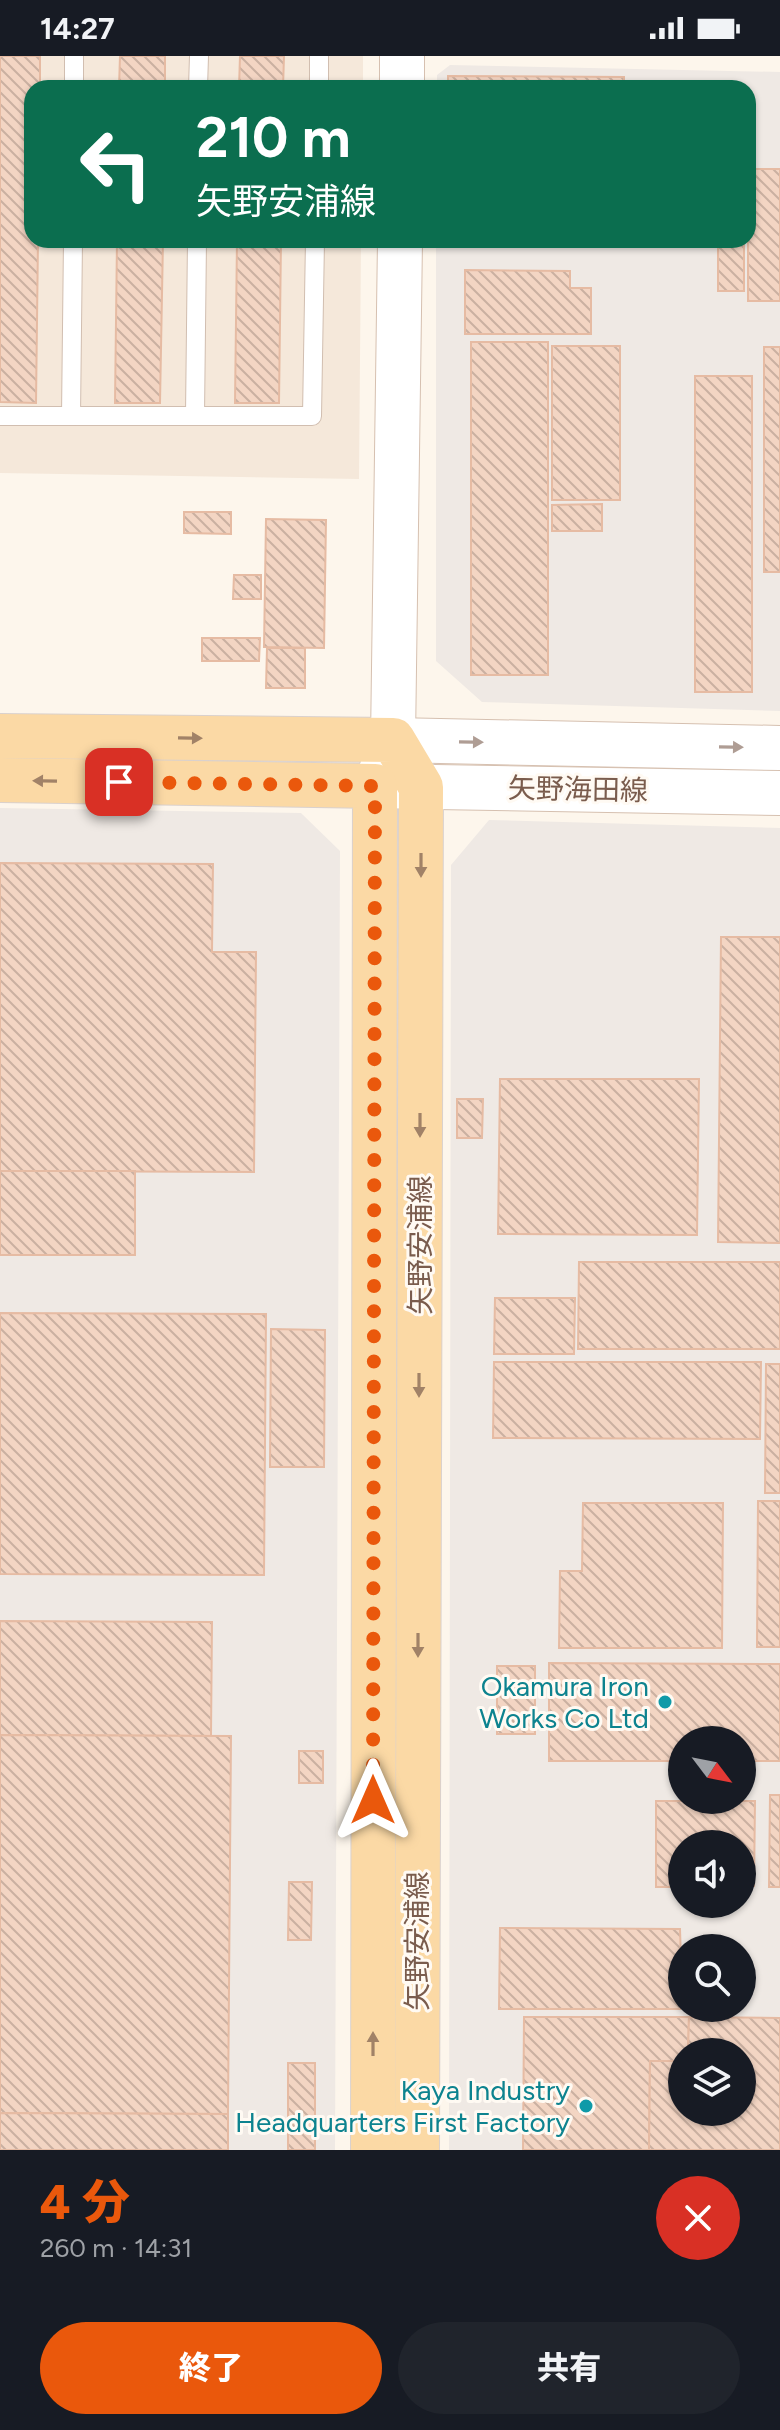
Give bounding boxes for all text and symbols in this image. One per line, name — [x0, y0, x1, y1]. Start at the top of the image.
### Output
text: 14:27 — [40, 10, 115, 47]
text: 210 m — [196, 104, 351, 171]
icon: left — [64, 112, 168, 216]
text: 矢野安浦線 — [196, 180, 376, 223]
one-way arrow — [178, 732, 203, 744]
one-way arrow — [459, 735, 484, 748]
one-way arrow — [719, 741, 744, 753]
pin — [85, 748, 153, 816]
icon: arrive — [97, 760, 141, 804]
street label: 矢野海田線 — [508, 771, 648, 807]
one-way arrow — [32, 775, 57, 787]
one-way arrow — [415, 853, 427, 878]
one-way arrow — [414, 1113, 426, 1138]
street label: 矢野安浦線 — [403, 1175, 437, 1315]
one-way arrow — [413, 1373, 425, 1398]
one-way arrow — [412, 1633, 424, 1658]
place label: Okamura Iron Works Co Ltd — [479, 1669, 649, 1735]
marker: Okamura Iron Works Co Ltd — [656, 1693, 674, 1711]
north arrow — [668, 1726, 756, 1814]
map controls — [668, 1726, 756, 2126]
position arrow — [331, 1758, 415, 1842]
button: sound — [668, 1830, 756, 1918]
street label: 矢野安浦線 — [400, 1871, 434, 2011]
button: search — [668, 1934, 756, 2022]
one-way arrow — [367, 2031, 379, 2056]
button: layers — [668, 2038, 756, 2126]
place label: Kaya Industry Headquarters First Factory — [235, 2073, 570, 2139]
marker: Kaya Industry Headquarters First Factory — [577, 2097, 595, 2115]
text: 4 分 — [40, 2173, 130, 2231]
button: close — [656, 2176, 740, 2260]
text: 260 m · 14:31 — [40, 2232, 192, 2264]
button: 終了 — [40, 2322, 382, 2414]
button: 共有 — [398, 2322, 740, 2414]

